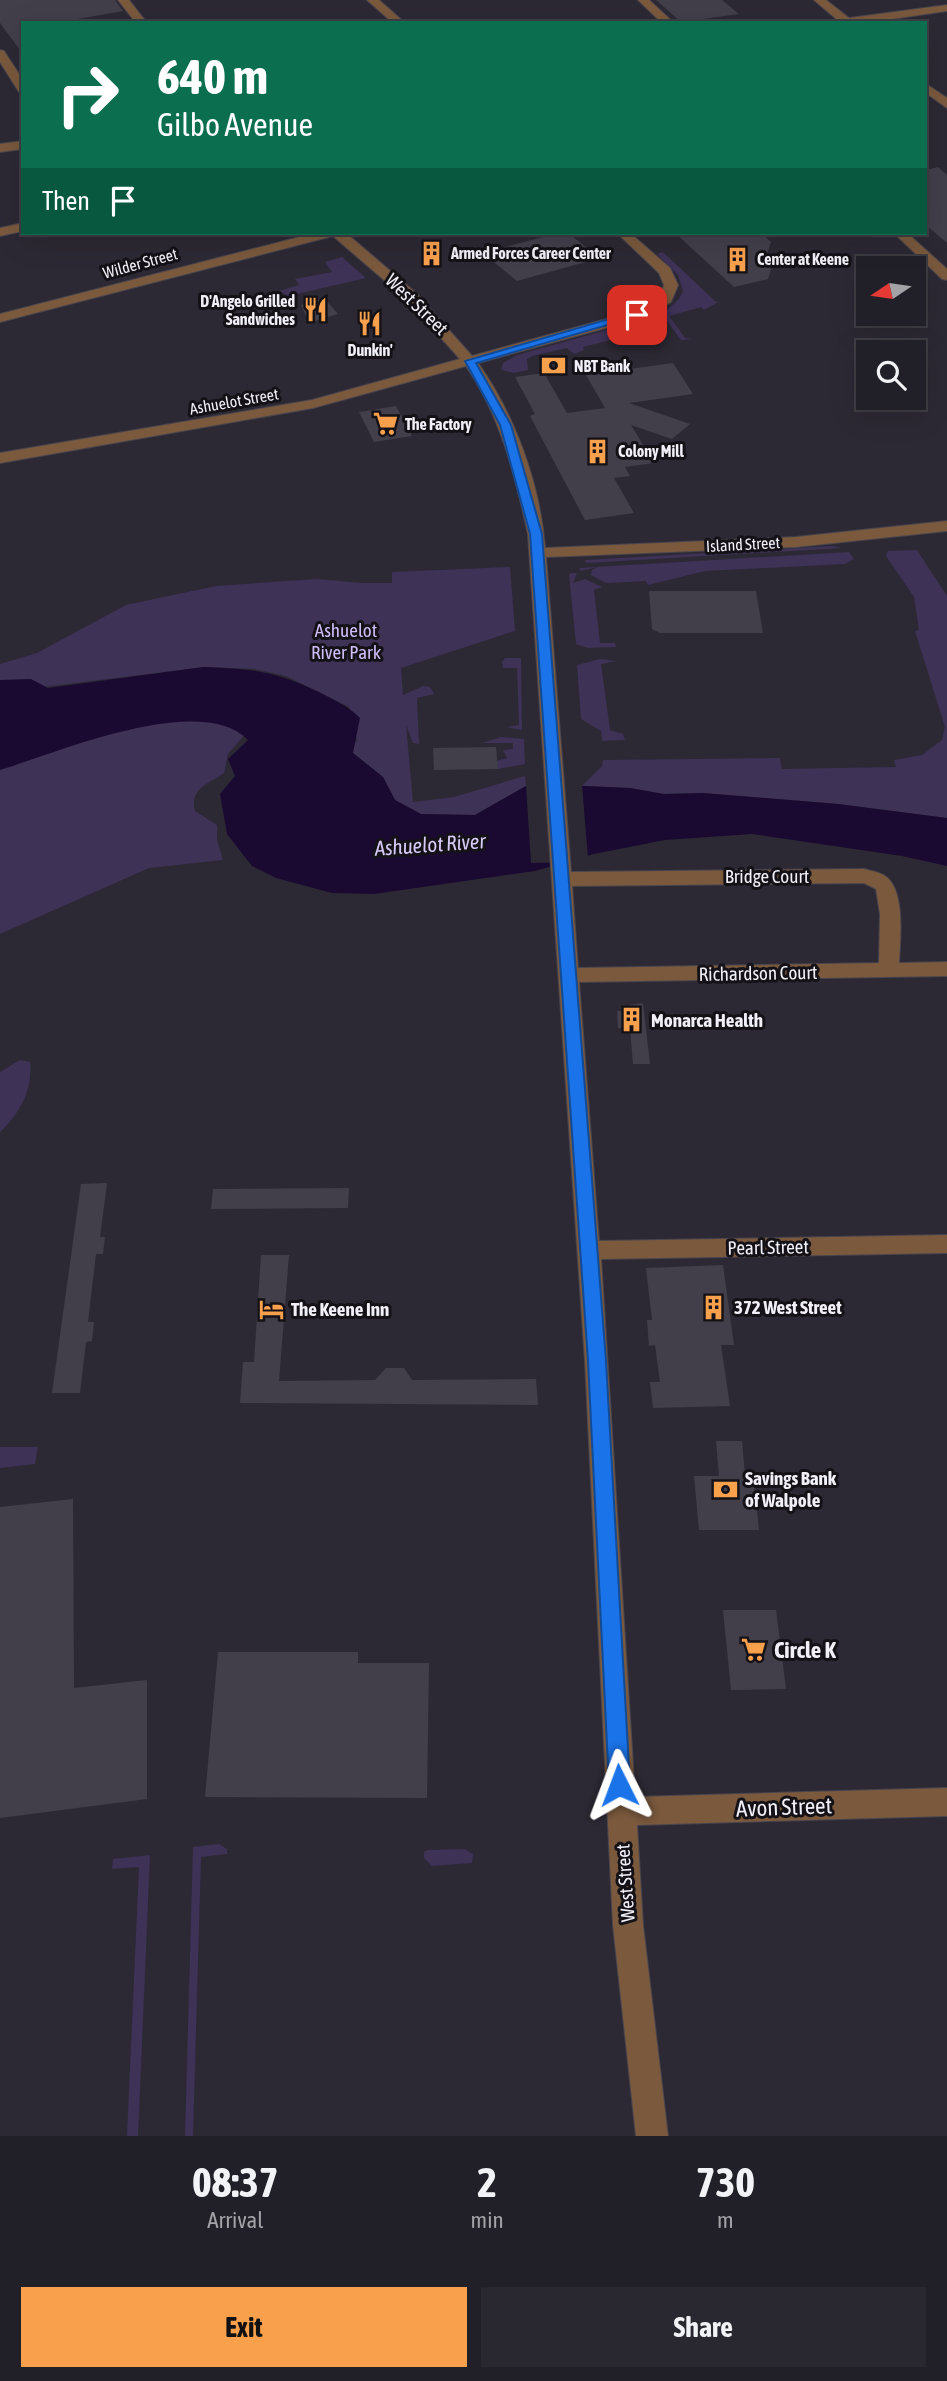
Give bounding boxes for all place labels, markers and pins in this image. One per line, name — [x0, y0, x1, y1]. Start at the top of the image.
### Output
building icon: Armed Forces Career Center — [417, 239, 445, 267]
place label: Armed Forces Career Center — [450, 244, 611, 262]
building icon: Center at Keene — [723, 245, 751, 273]
place label: Center at Keene — [757, 250, 849, 268]
pin — [607, 285, 667, 345]
place label: D'Angelo Grilled Sandwiches — [200, 292, 295, 328]
restaurant icon: D'Angelo Grilled Sandwiches — [301, 296, 329, 324]
restaurant icon: Dunkin' — [356, 310, 384, 338]
place label: Dunkin' — [347, 341, 393, 359]
bank icon: NBT Bank — [540, 352, 568, 380]
place label: NBT Bank — [574, 357, 631, 375]
supermarket icon: The Factory — [371, 410, 399, 438]
place label: The Factory — [405, 415, 472, 433]
building icon: Colony Mill — [584, 437, 612, 465]
place label: Colony Mill — [618, 442, 685, 460]
building icon: Monarca Health — [617, 1006, 645, 1034]
place label: Monarca Health — [651, 1009, 763, 1031]
building icon: 372 West Street — [700, 1293, 728, 1321]
hotel icon: The Keene Inn — [257, 1295, 285, 1323]
place label: 372 West Street — [734, 1296, 842, 1318]
place label: The Keene Inn — [291, 1298, 389, 1320]
place label: Savings Bank of Walpole — [745, 1467, 837, 1511]
bank icon: Savings Bank of Walpole — [711, 1475, 739, 1503]
supermarket icon: Circle K — [740, 1636, 768, 1664]
place label: Circle K — [774, 1637, 836, 1663]

